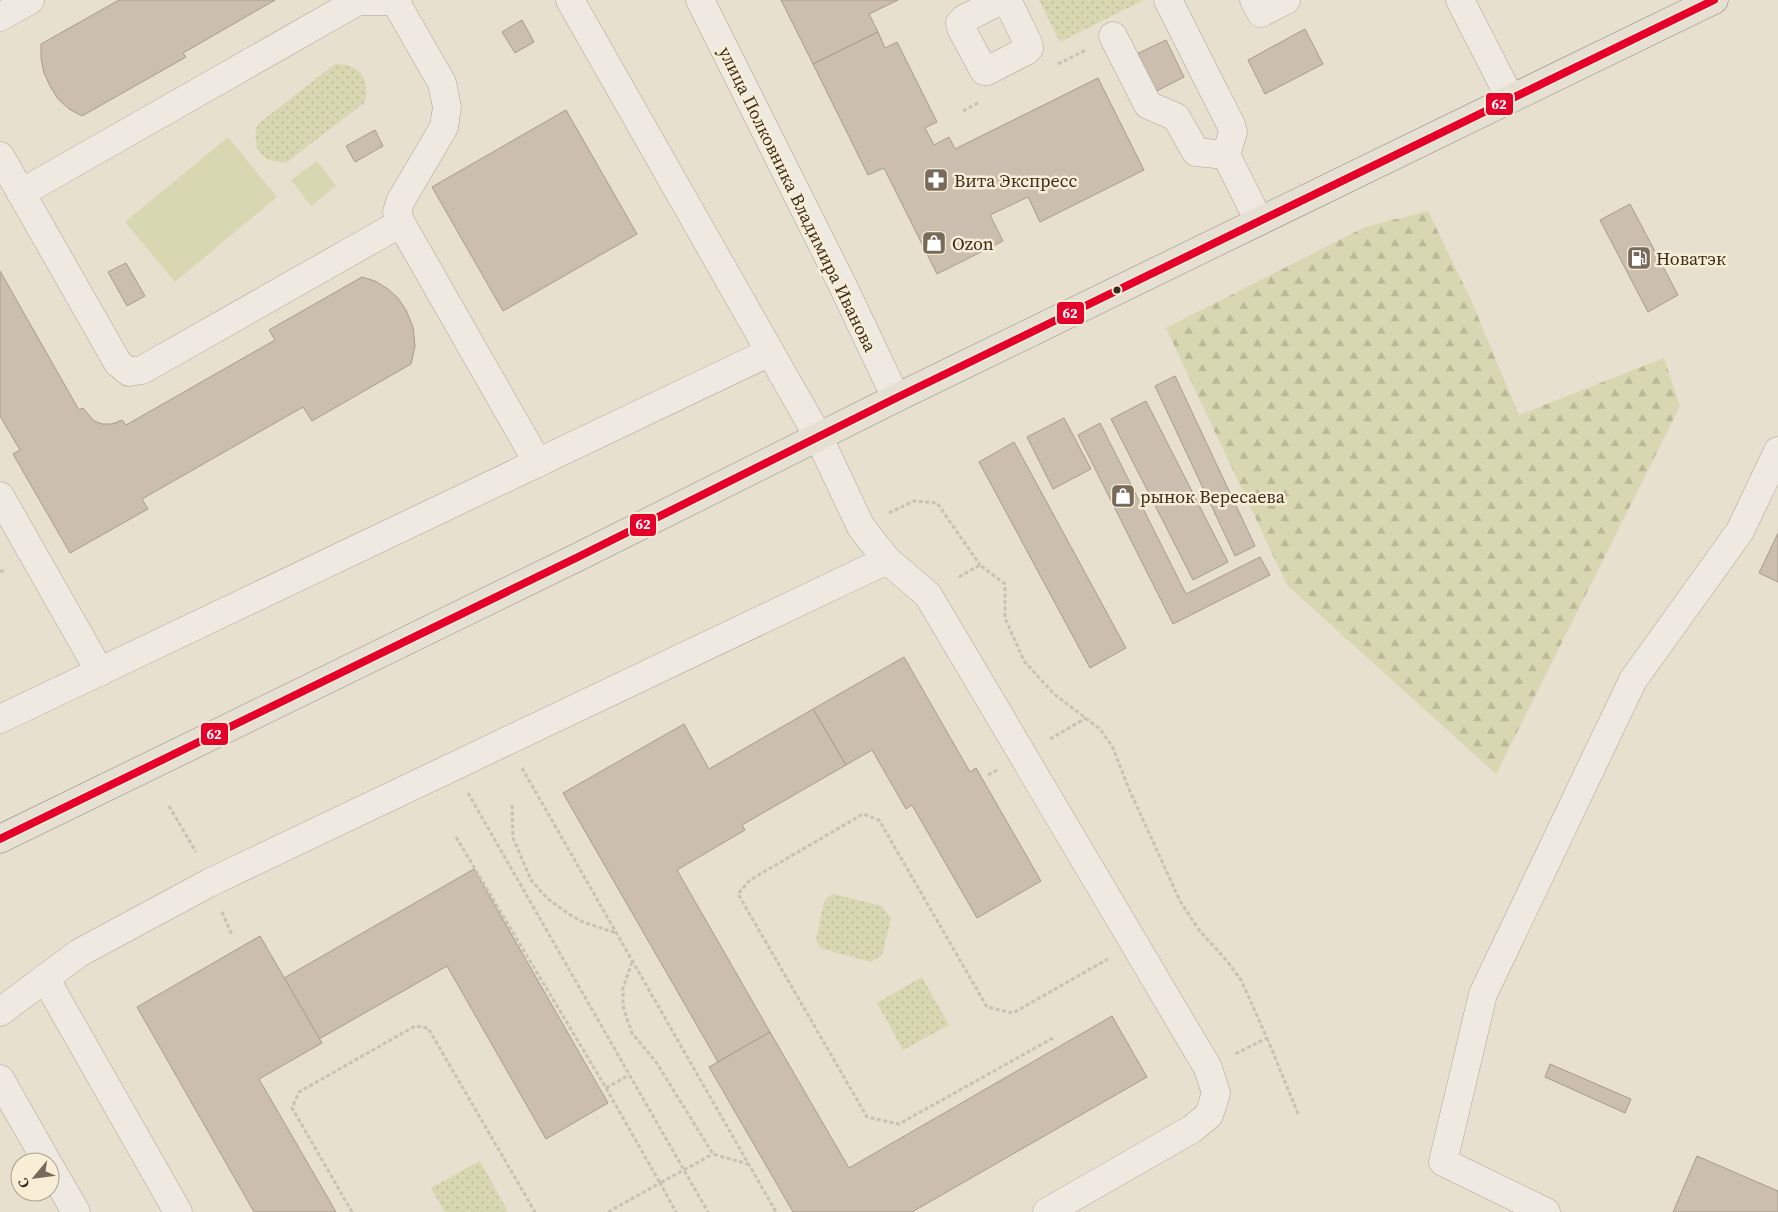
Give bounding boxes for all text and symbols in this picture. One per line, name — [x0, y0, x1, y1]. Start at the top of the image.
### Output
street label: улица Полковника Владимира Иванова — [713, 42, 883, 357]
line badge: 62 — [1485, 92, 1514, 116]
text: 62 — [1491, 94, 1507, 114]
pharmacy icon: Вита Экспресс — [923, 167, 949, 193]
place label: Вита Экспресс — [954, 168, 1078, 193]
shop icon: Ozon — [921, 230, 947, 256]
place label: Ozon — [952, 231, 994, 256]
fuel station icon: Новатэк — [1626, 245, 1652, 271]
place label: Новатэк — [1656, 246, 1726, 271]
unlabelled marker — [1112, 285, 1122, 295]
line badge: 62 — [1056, 301, 1085, 325]
text: 62 — [1062, 303, 1078, 323]
shop icon: рынок Вересаева — [1110, 483, 1136, 509]
place label: рынок Вересаева — [1140, 484, 1286, 509]
line badge: 62 — [629, 513, 657, 537]
text: 62 — [635, 514, 651, 534]
line badge: 62 — [200, 722, 229, 746]
text: 62 — [206, 724, 222, 744]
north arrow — [10, 1152, 60, 1202]
text: С — [13, 1174, 34, 1192]

